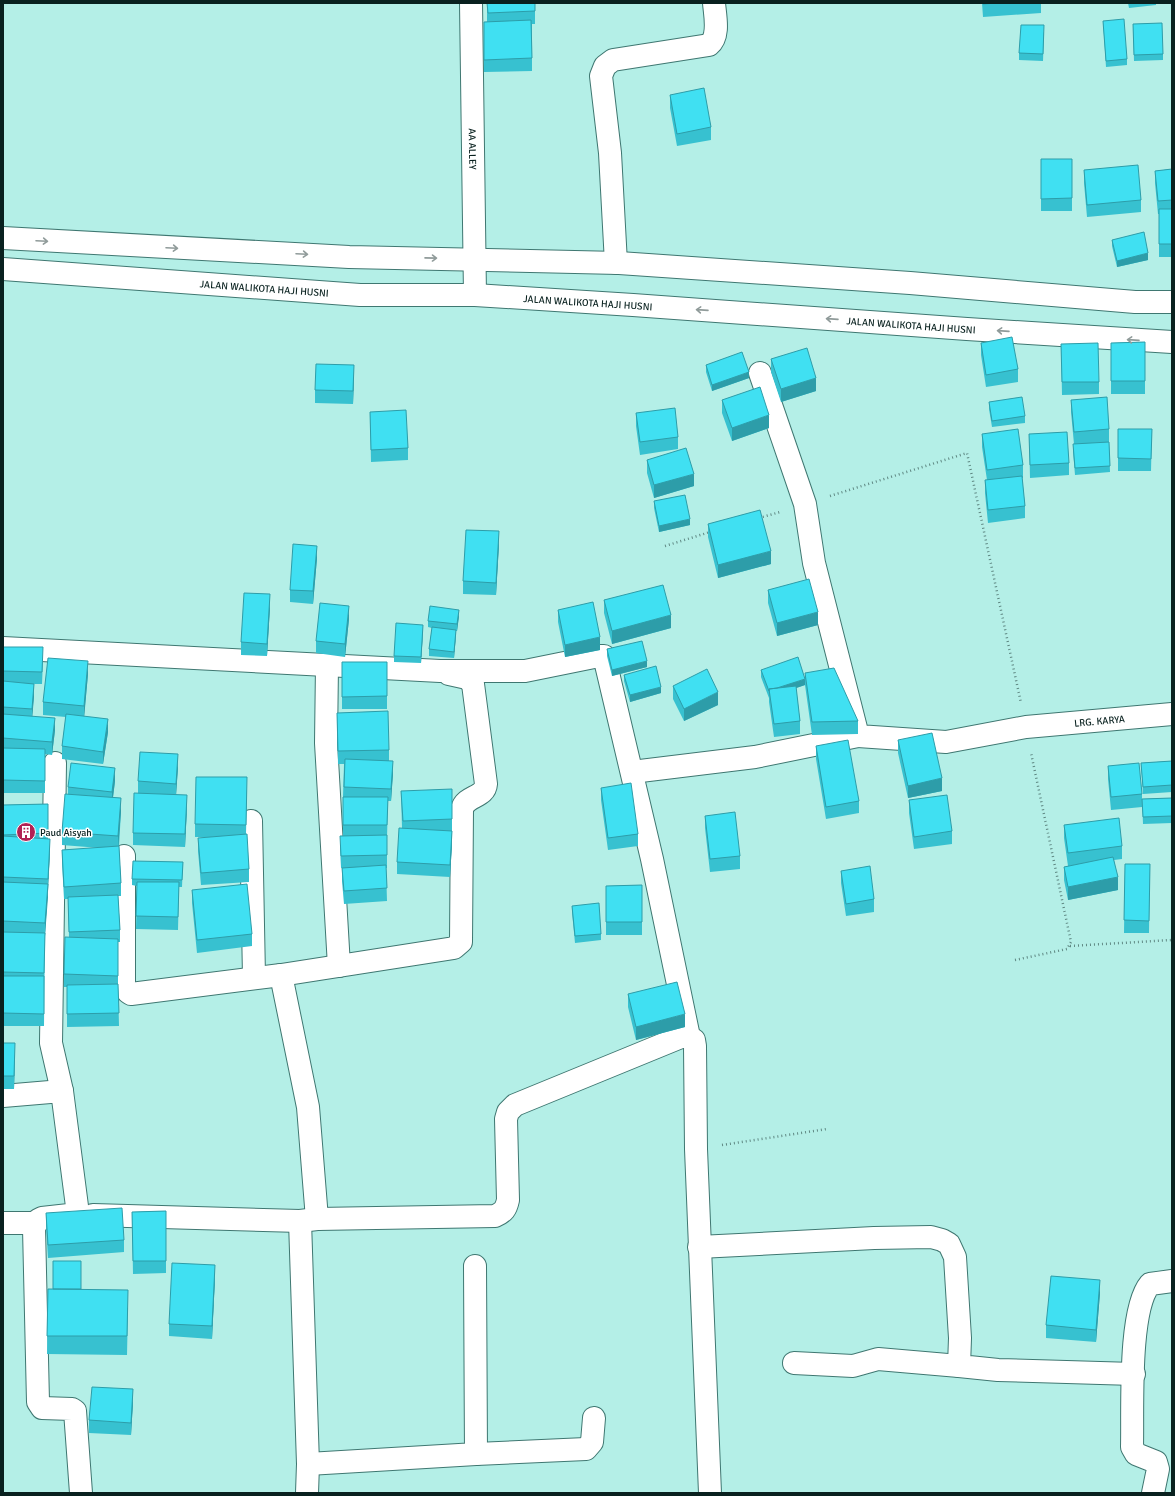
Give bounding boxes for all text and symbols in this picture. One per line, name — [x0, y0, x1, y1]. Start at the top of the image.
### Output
street label: AA ALLEY — [466, 128, 478, 170]
one-way arrow — [35, 238, 48, 245]
one-way arrow — [165, 244, 178, 251]
one-way arrow — [295, 251, 308, 258]
one-way arrow — [424, 255, 437, 262]
street label: JALAN WALIKOTA HAJI HUSNI — [199, 278, 329, 300]
street label: JALAN WALIKOTA HAJI HUSNI — [523, 293, 653, 313]
one-way arrow — [696, 306, 709, 313]
street label: JALAN WALIKOTA HAJI HUSNI — [846, 315, 976, 337]
one-way arrow — [826, 316, 839, 323]
one-way arrow — [997, 328, 1010, 335]
one-way arrow — [1127, 336, 1140, 343]
street label: LRG. KARYA — [1074, 713, 1125, 730]
building icon: Paud Aisyah — [15, 821, 37, 843]
place label: Paud Aisyah — [40, 827, 92, 839]

